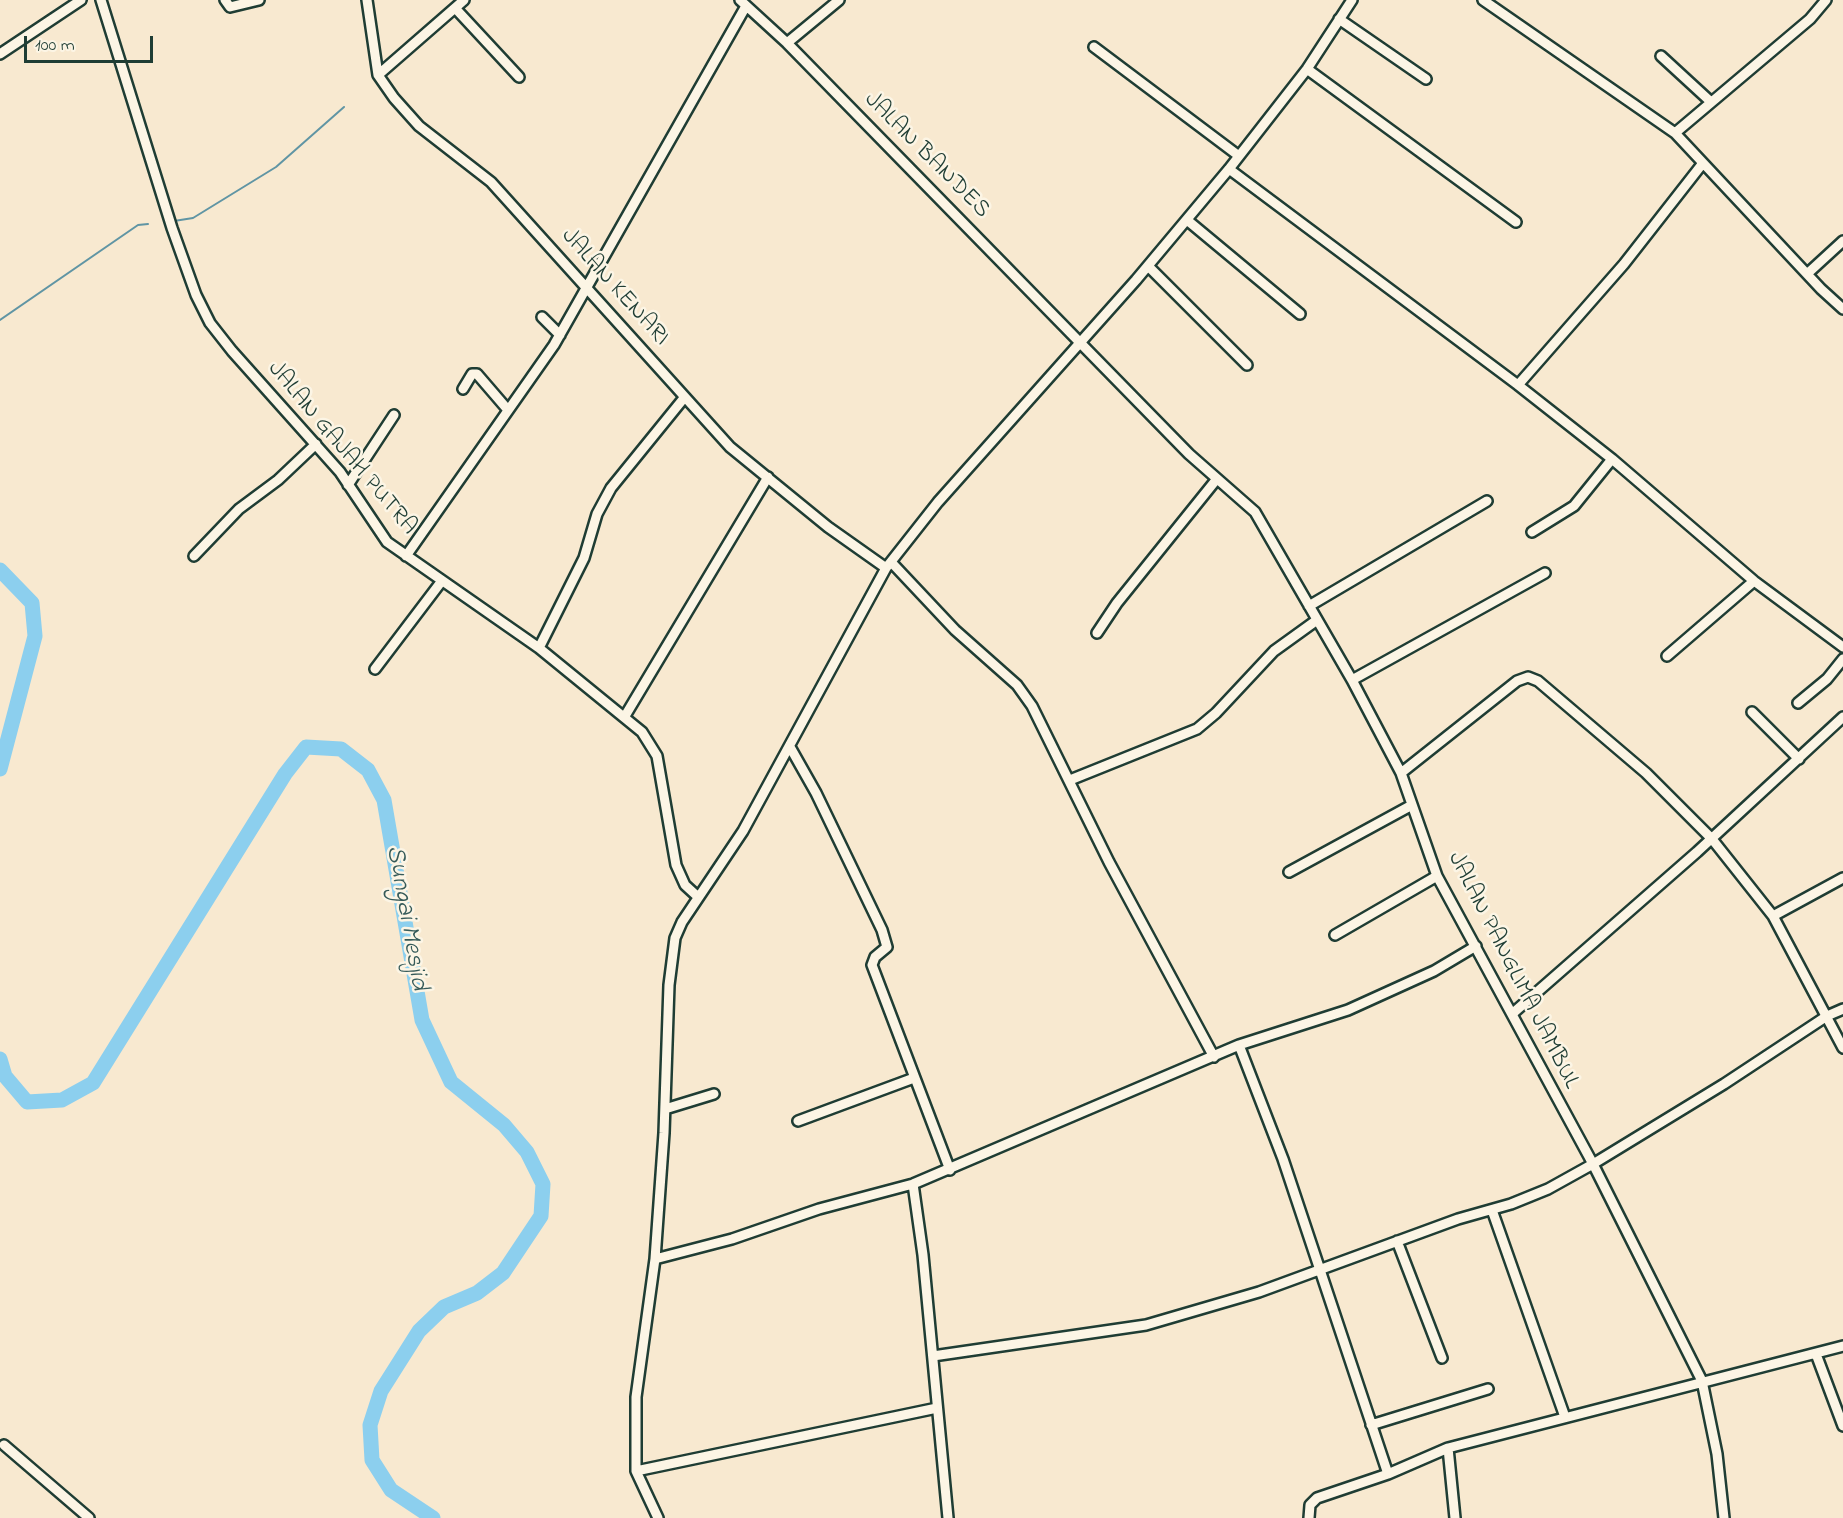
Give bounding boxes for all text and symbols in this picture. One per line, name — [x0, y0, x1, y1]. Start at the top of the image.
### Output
scale bar — [27, 24, 156, 62]
text: 100 m — [35, 33, 75, 59]
street label: JALAN BANDES — [857, 87, 995, 225]
street label: JALAN KENARI — [554, 223, 674, 353]
street label: JALAN GAJAH PUTRA — [260, 356, 422, 542]
water label: Sungai Mesjid — [377, 843, 433, 993]
street label: JALAN PANGLIMA JAMBUL — [1440, 848, 1584, 1094]

